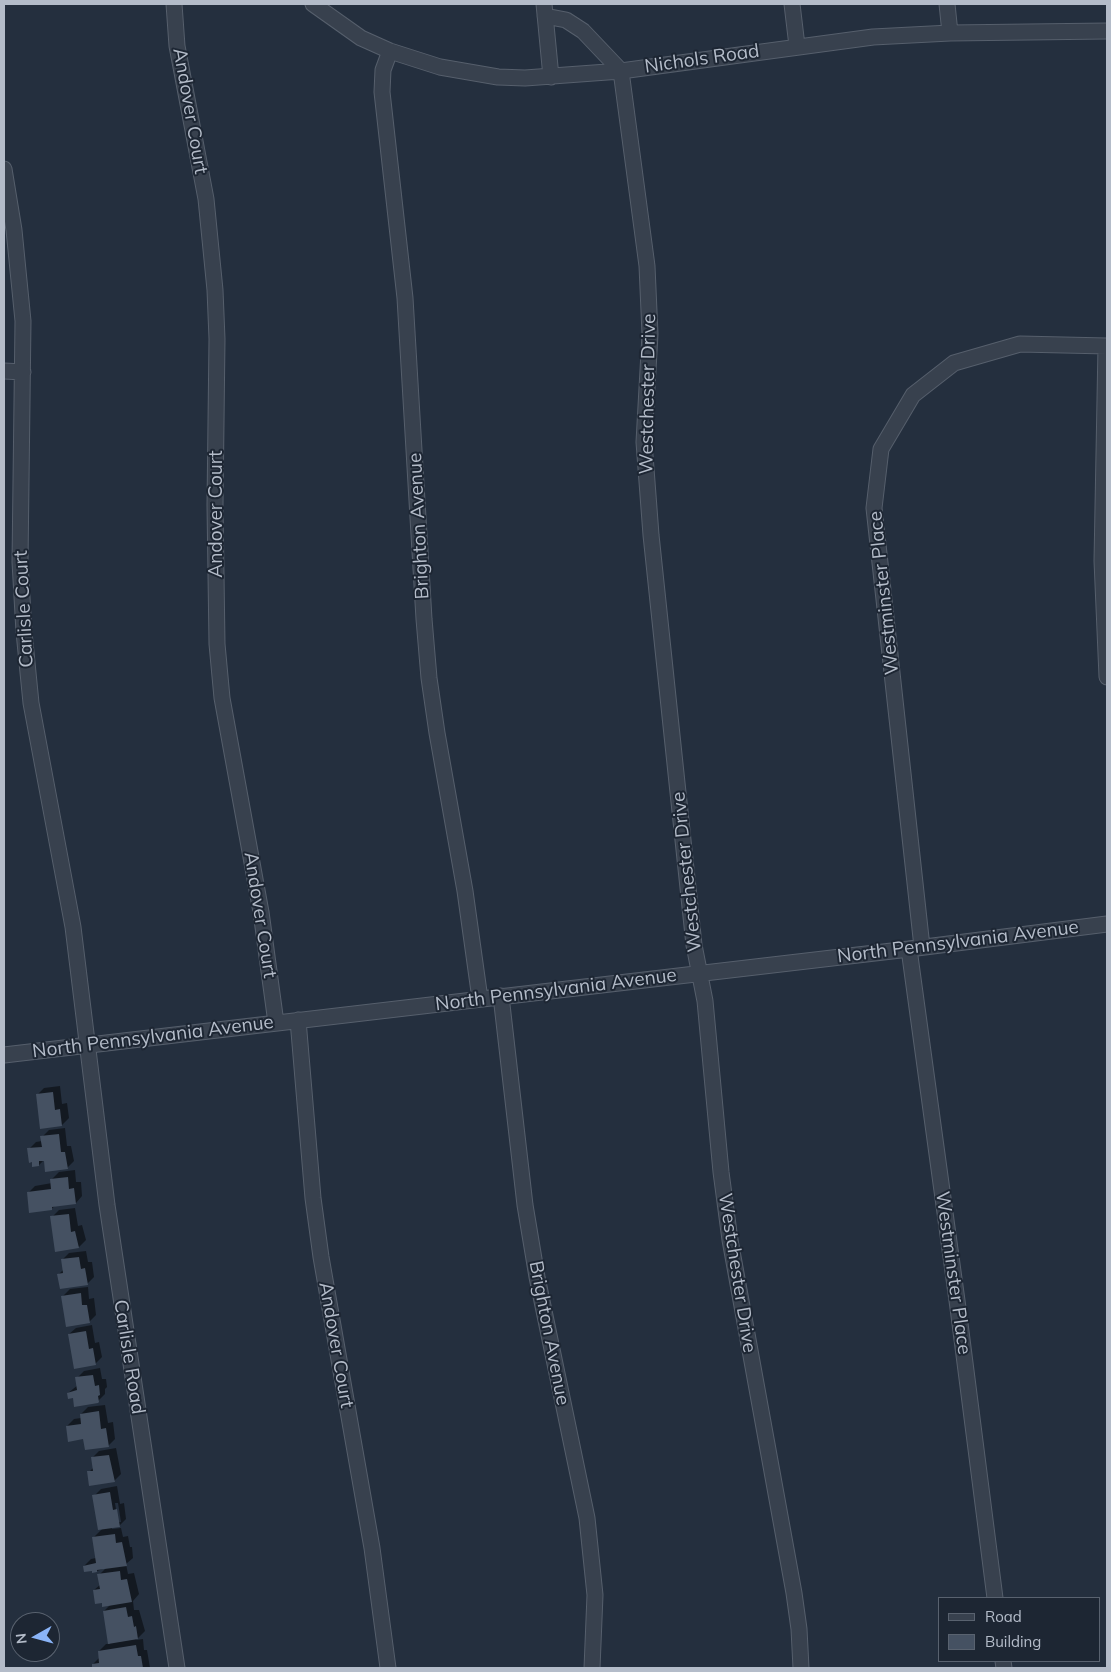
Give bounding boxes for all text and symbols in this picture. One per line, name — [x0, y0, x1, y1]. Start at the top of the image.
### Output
street label: Nichols Road — [643, 40, 761, 78]
street label: Andover Court — [168, 46, 212, 176]
street label: Westchester Drive — [635, 313, 661, 475]
street label: Andover Court — [205, 450, 227, 578]
street label: Brighton Avenue — [404, 452, 434, 600]
street label: Westminster Place — [864, 510, 904, 676]
street label: Carlisle Court — [10, 550, 38, 668]
street label: Westchester Drive — [667, 791, 707, 953]
street label: Andover Court — [239, 850, 281, 980]
street label: North Pennsylvania Avenue — [836, 916, 1080, 968]
street label: North Pennsylvania Avenue — [434, 964, 678, 1016]
street label: North Pennsylvania Avenue — [31, 1011, 275, 1063]
street label: Westminster Place — [930, 1190, 976, 1356]
street label: Westchester Drive — [713, 1192, 761, 1354]
street label: Brighton Avenue — [524, 1259, 574, 1407]
street label: Andover Court — [314, 1280, 358, 1410]
street label: Carlisle Road — [109, 1298, 149, 1416]
legend — [938, 1597, 1101, 1662]
text: Road — [985, 1607, 1022, 1626]
north arrow — [10, 1612, 60, 1662]
text: N — [12, 1632, 31, 1645]
text: Building — [985, 1632, 1041, 1651]

